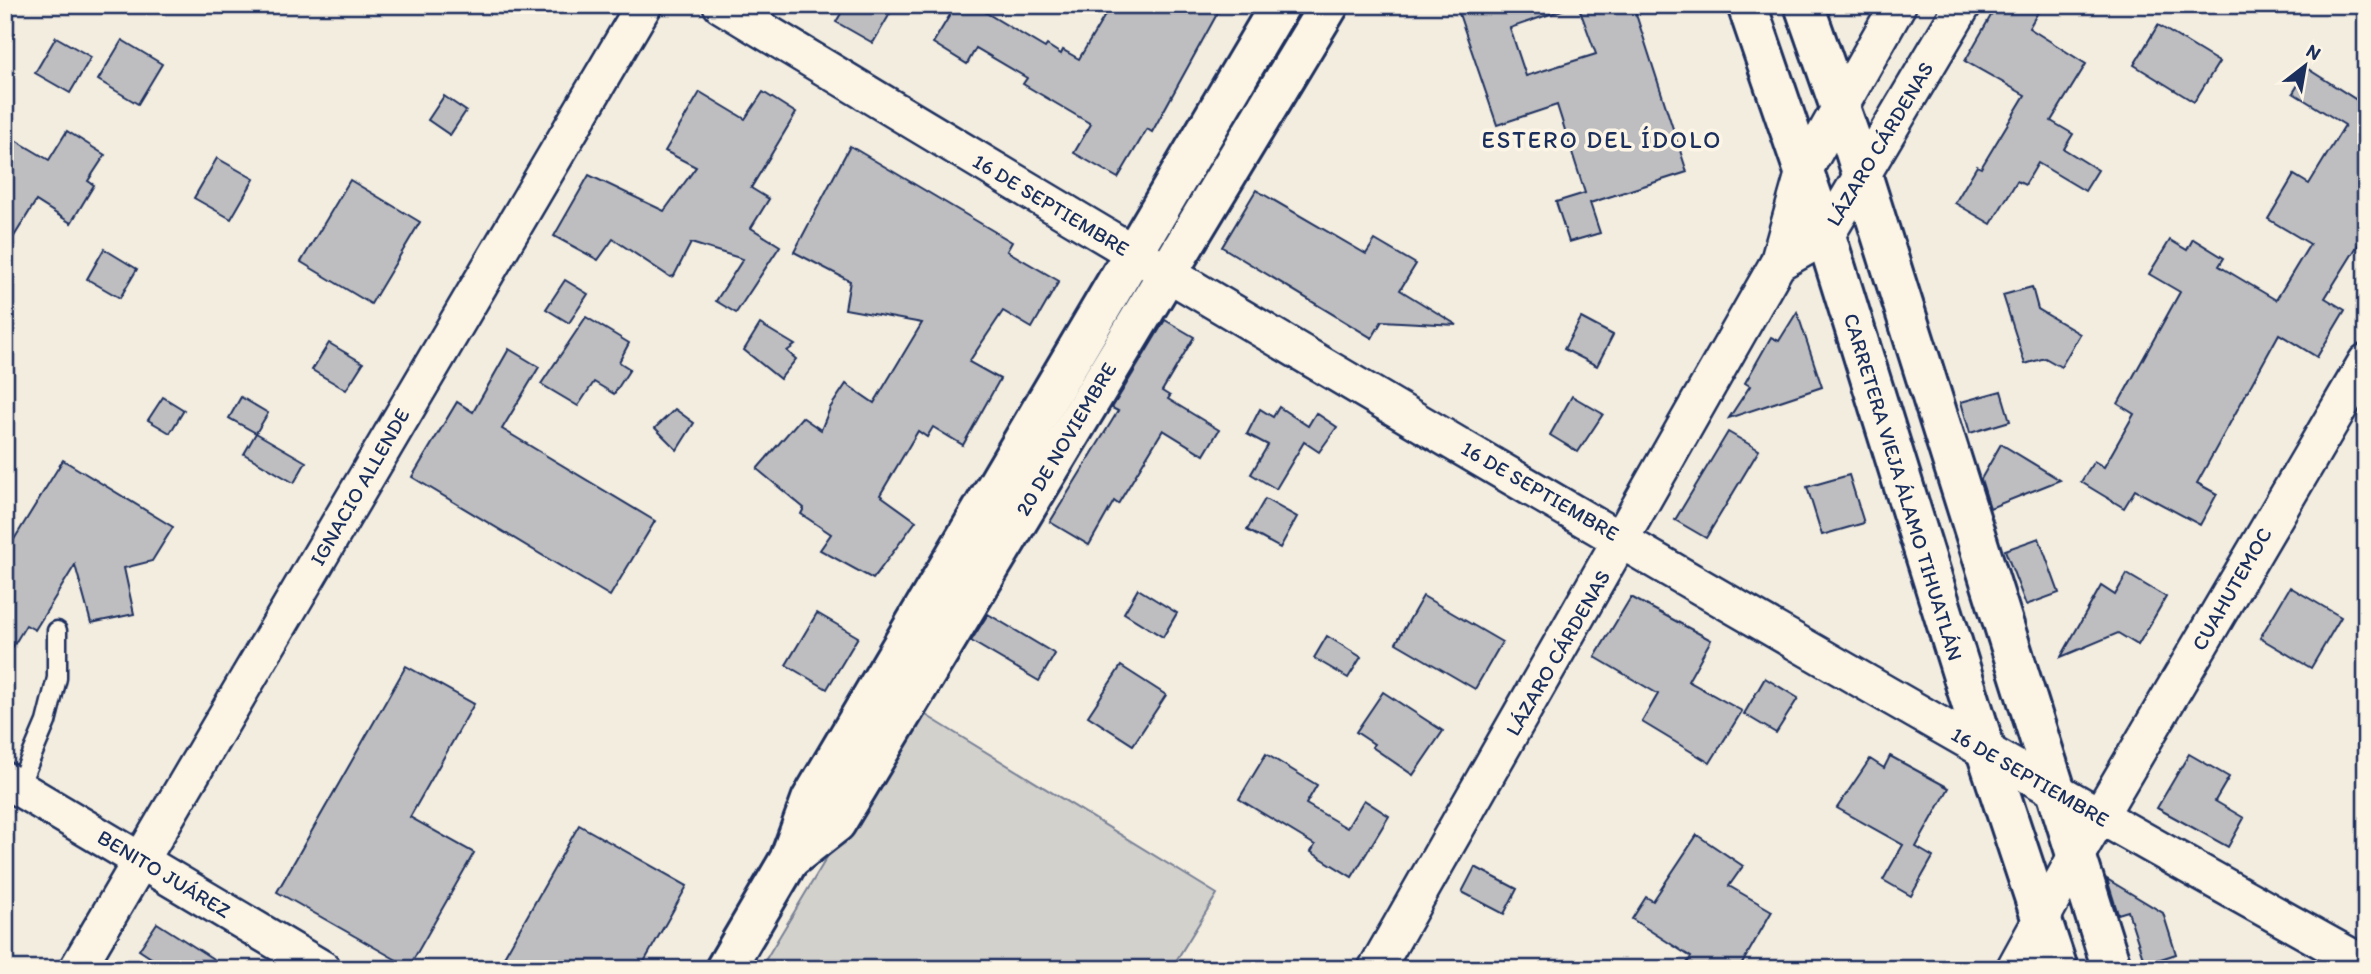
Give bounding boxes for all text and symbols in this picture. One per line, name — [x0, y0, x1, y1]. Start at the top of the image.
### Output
north arrow — [2270, 32, 2340, 102]
text: N — [2302, 39, 2325, 65]
street label: LÁZARO CÁRDENAS — [1821, 57, 1938, 230]
district label: ESTERO DEL ÍDOLO — [1482, 125, 1722, 154]
street label: 16 DE SEPTIEMBRE — [969, 148, 1134, 261]
street label: CARRETERA VIEJA ÁLAMO TIHUATLÁN — [1839, 310, 1968, 664]
street label: 20 DE NOVIEMBRE — [1010, 357, 1121, 520]
street label: IGNACIO ALLENDE — [304, 404, 415, 570]
street label: 16 DE SEPTIEMBRE — [1457, 435, 1624, 546]
street label: CUAHUTEMOC — [2186, 523, 2277, 655]
street label: LÁZARO CÁRDENAS — [1500, 565, 1615, 740]
street label: 16 DE SEPTIEMBRE — [1947, 721, 2114, 832]
street label: BENITO JUÁREZ — [93, 824, 235, 923]

